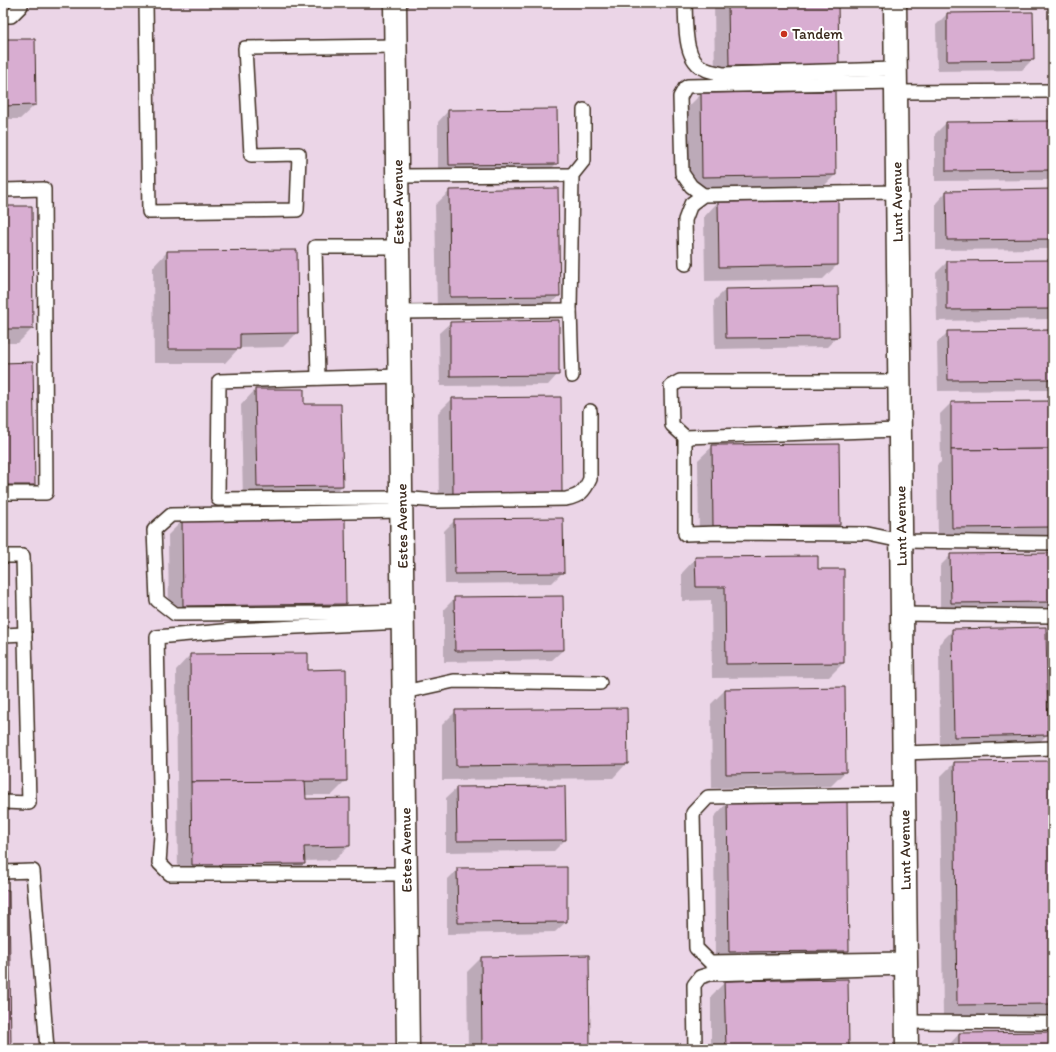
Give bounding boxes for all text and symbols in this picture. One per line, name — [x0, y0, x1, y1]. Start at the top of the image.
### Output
place label: Tandem — [792, 25, 843, 43]
marker: Tandem — [779, 29, 789, 39]
street label: Estes Avenue — [388, 159, 408, 245]
street label: Lunt Avenue — [887, 161, 907, 243]
street label: Estes Avenue — [392, 483, 412, 569]
street label: Lunt Avenue — [891, 485, 911, 567]
street label: Estes Avenue — [396, 807, 416, 893]
street label: Lunt Avenue — [895, 809, 915, 891]

